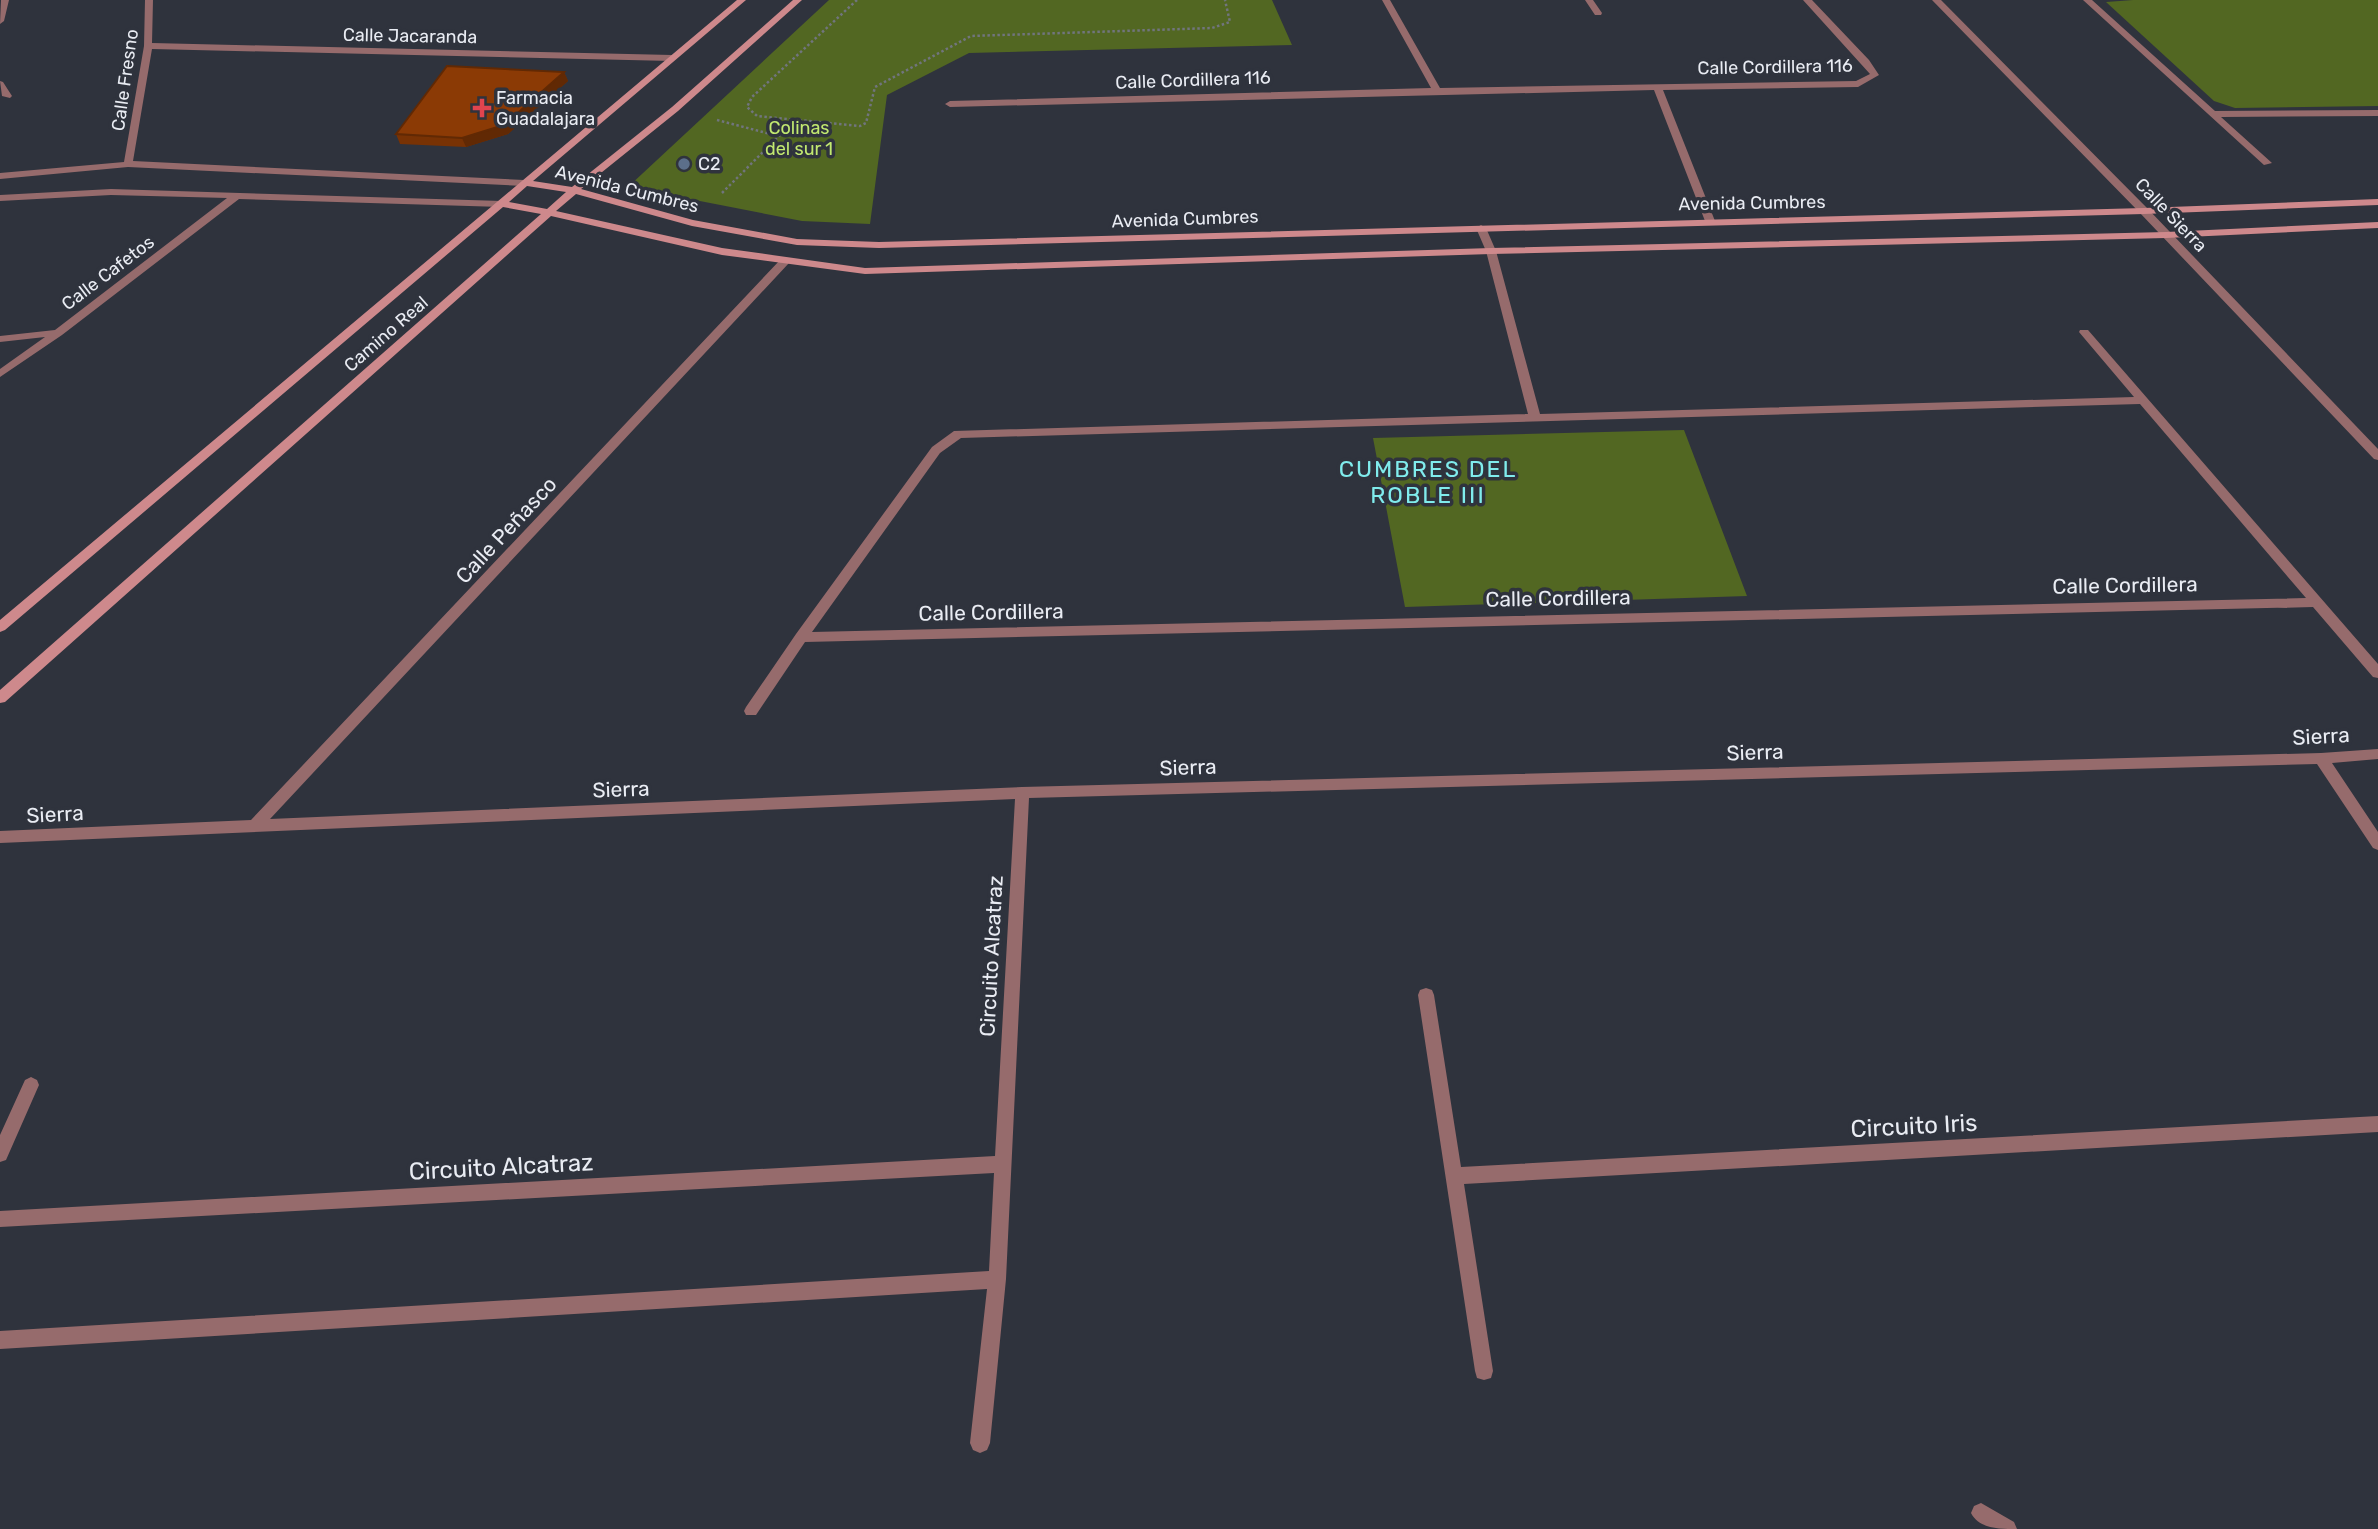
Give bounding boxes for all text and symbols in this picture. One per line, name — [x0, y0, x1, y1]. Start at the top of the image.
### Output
street label: Calle Jacaranda — [343, 24, 477, 48]
street label: Calle Fresno — [107, 28, 143, 132]
street label: Calle Cordillera 116 — [1697, 55, 1853, 79]
street label: Calle Cordillera 116 — [1115, 66, 1271, 94]
place label: Farmacia Guadalajara — [496, 87, 595, 130]
marker: Farmacia Guadalajara — [474, 100, 490, 116]
park label: Colinas del sur 1 — [765, 117, 833, 160]
place label: C2 — [698, 153, 721, 175]
marker: C2 — [676, 156, 692, 172]
street label: Avenida Cumbres — [553, 161, 701, 217]
street label: Calle Sierra — [2130, 173, 2212, 257]
street label: Avenida Cumbres — [1678, 191, 1826, 215]
street label: Avenida Cumbres — [1111, 205, 1259, 233]
street label: Calle Cafetos — [57, 231, 159, 315]
street label: Camino Real — [340, 292, 432, 376]
district label: CUMBRES DEL ROBLE III — [1339, 455, 1517, 509]
street label: Calle Peñasco — [450, 472, 562, 588]
street label: Calle Cordillera — [2052, 571, 2198, 599]
street label: Calle Cordillera — [1485, 584, 1631, 612]
street label: Calle Cordillera — [918, 598, 1064, 626]
street label: Sierra — [2292, 722, 2350, 750]
street label: Sierra — [1726, 739, 1784, 765]
street label: Sierra — [1159, 754, 1217, 780]
street label: Sierra — [592, 776, 650, 802]
street label: Sierra — [26, 800, 84, 828]
street label: Circuito Alcatraz — [974, 875, 1008, 1037]
street label: Circuito Iris — [1850, 1109, 1978, 1143]
street label: Circuito Alcatraz — [408, 1148, 594, 1186]

